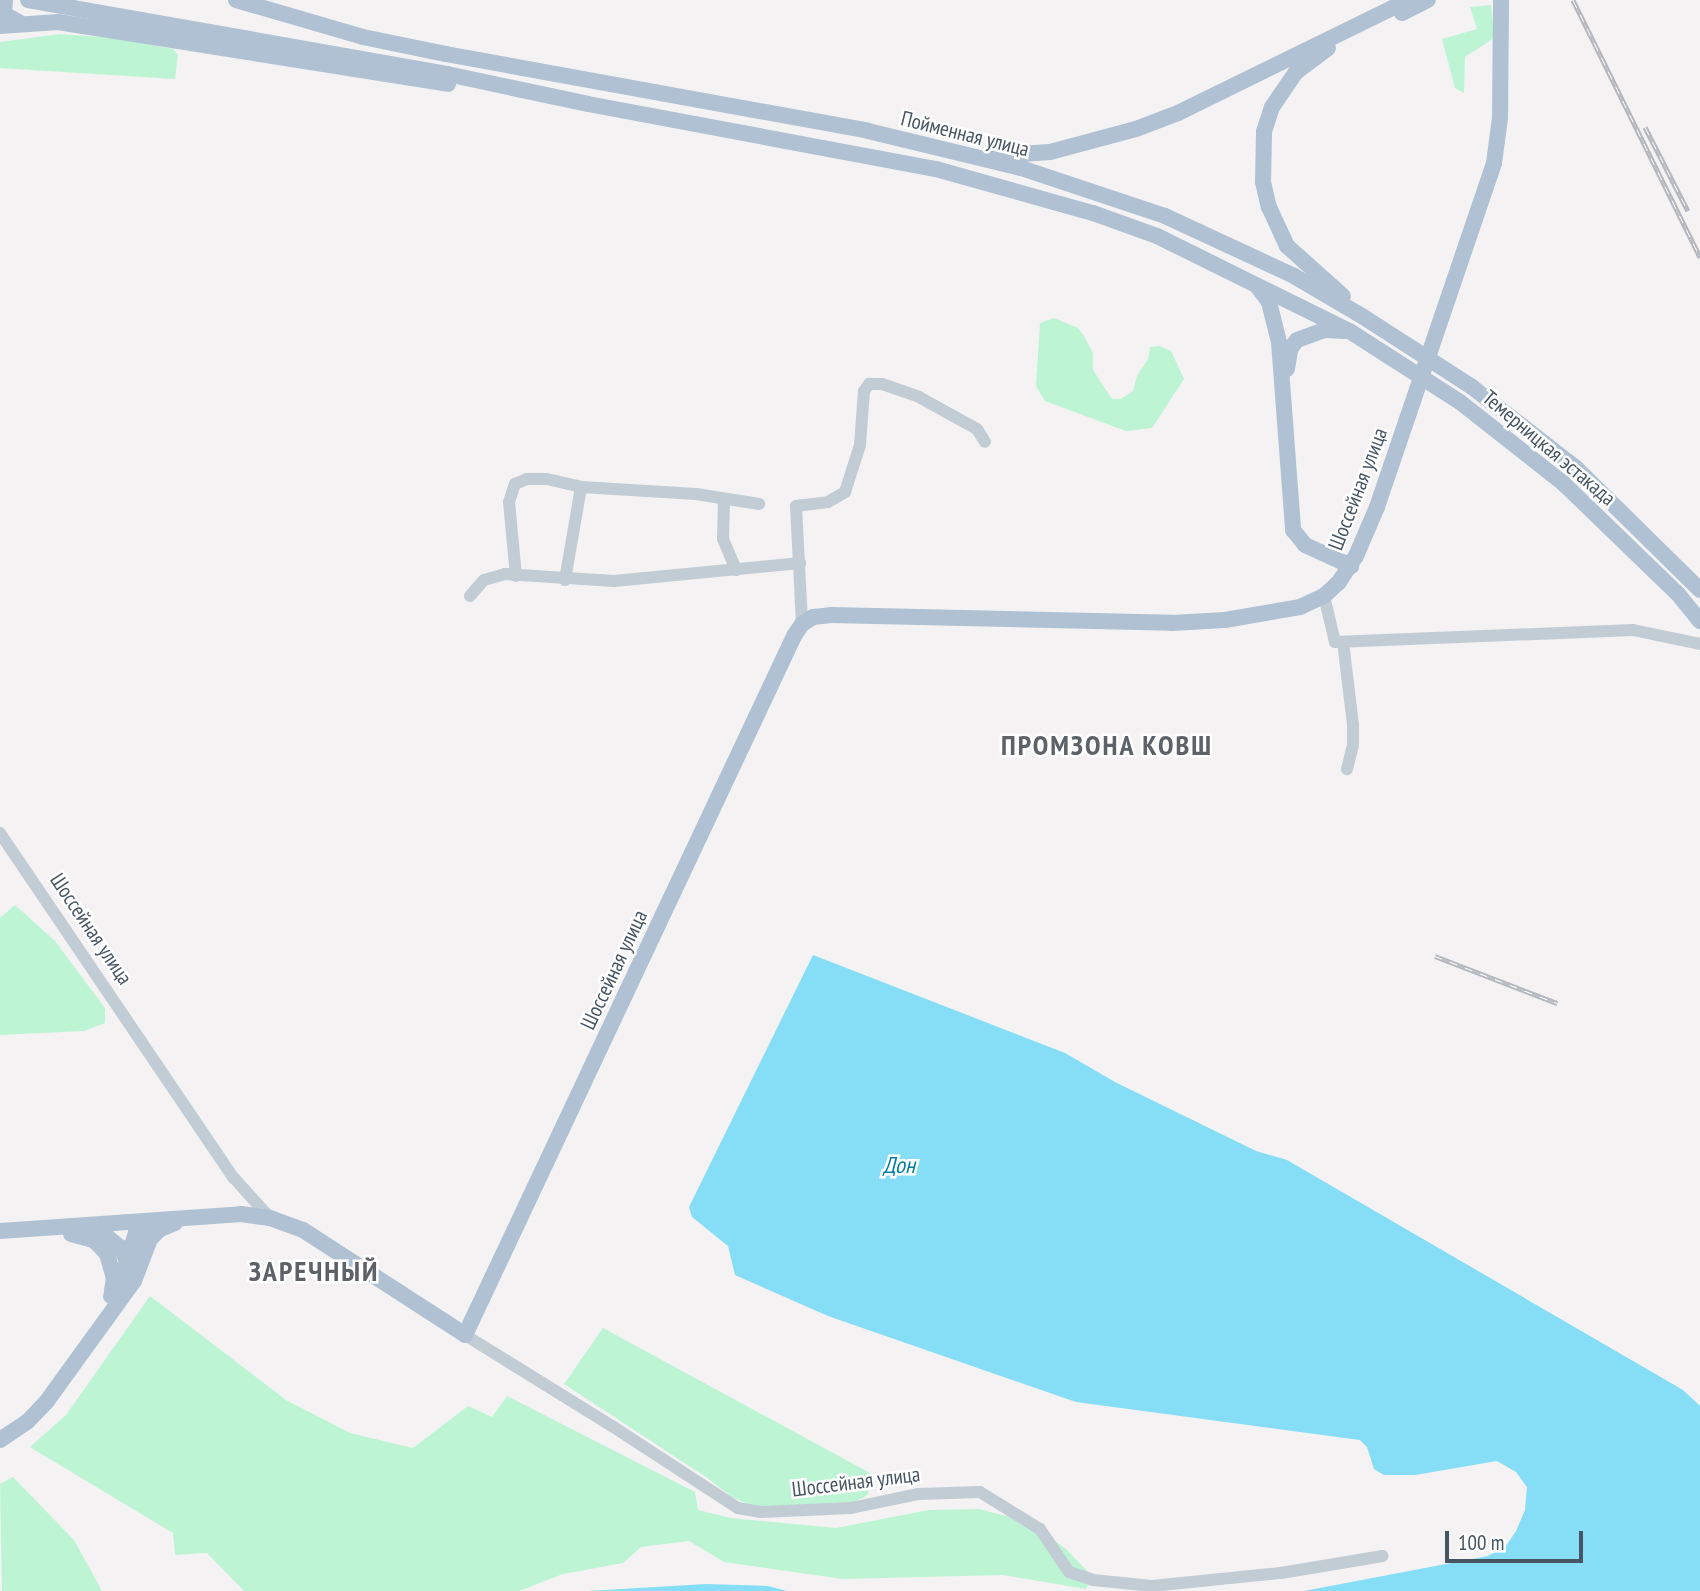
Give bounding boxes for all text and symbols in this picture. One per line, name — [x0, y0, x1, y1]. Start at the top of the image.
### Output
street label: Пойменная улица — [898, 106, 1032, 162]
street label: Темерницкая эстакада — [1477, 385, 1621, 511]
street label: Шоссейная улица — [1323, 424, 1393, 554]
district label: ПРОМЗОНА КОВШ — [1002, 728, 1212, 762]
street label: Шоссейная улица — [44, 868, 138, 990]
street label: Шоссейная улица — [575, 906, 653, 1034]
water label: Дон — [883, 1151, 915, 1179]
district label: ЗАРЕЧНЫЙ — [250, 1254, 378, 1288]
street label: Шоссейная улица — [790, 1462, 922, 1502]
scale bar — [1448, 1518, 1586, 1562]
text: 100 m — [1458, 1529, 1504, 1556]

